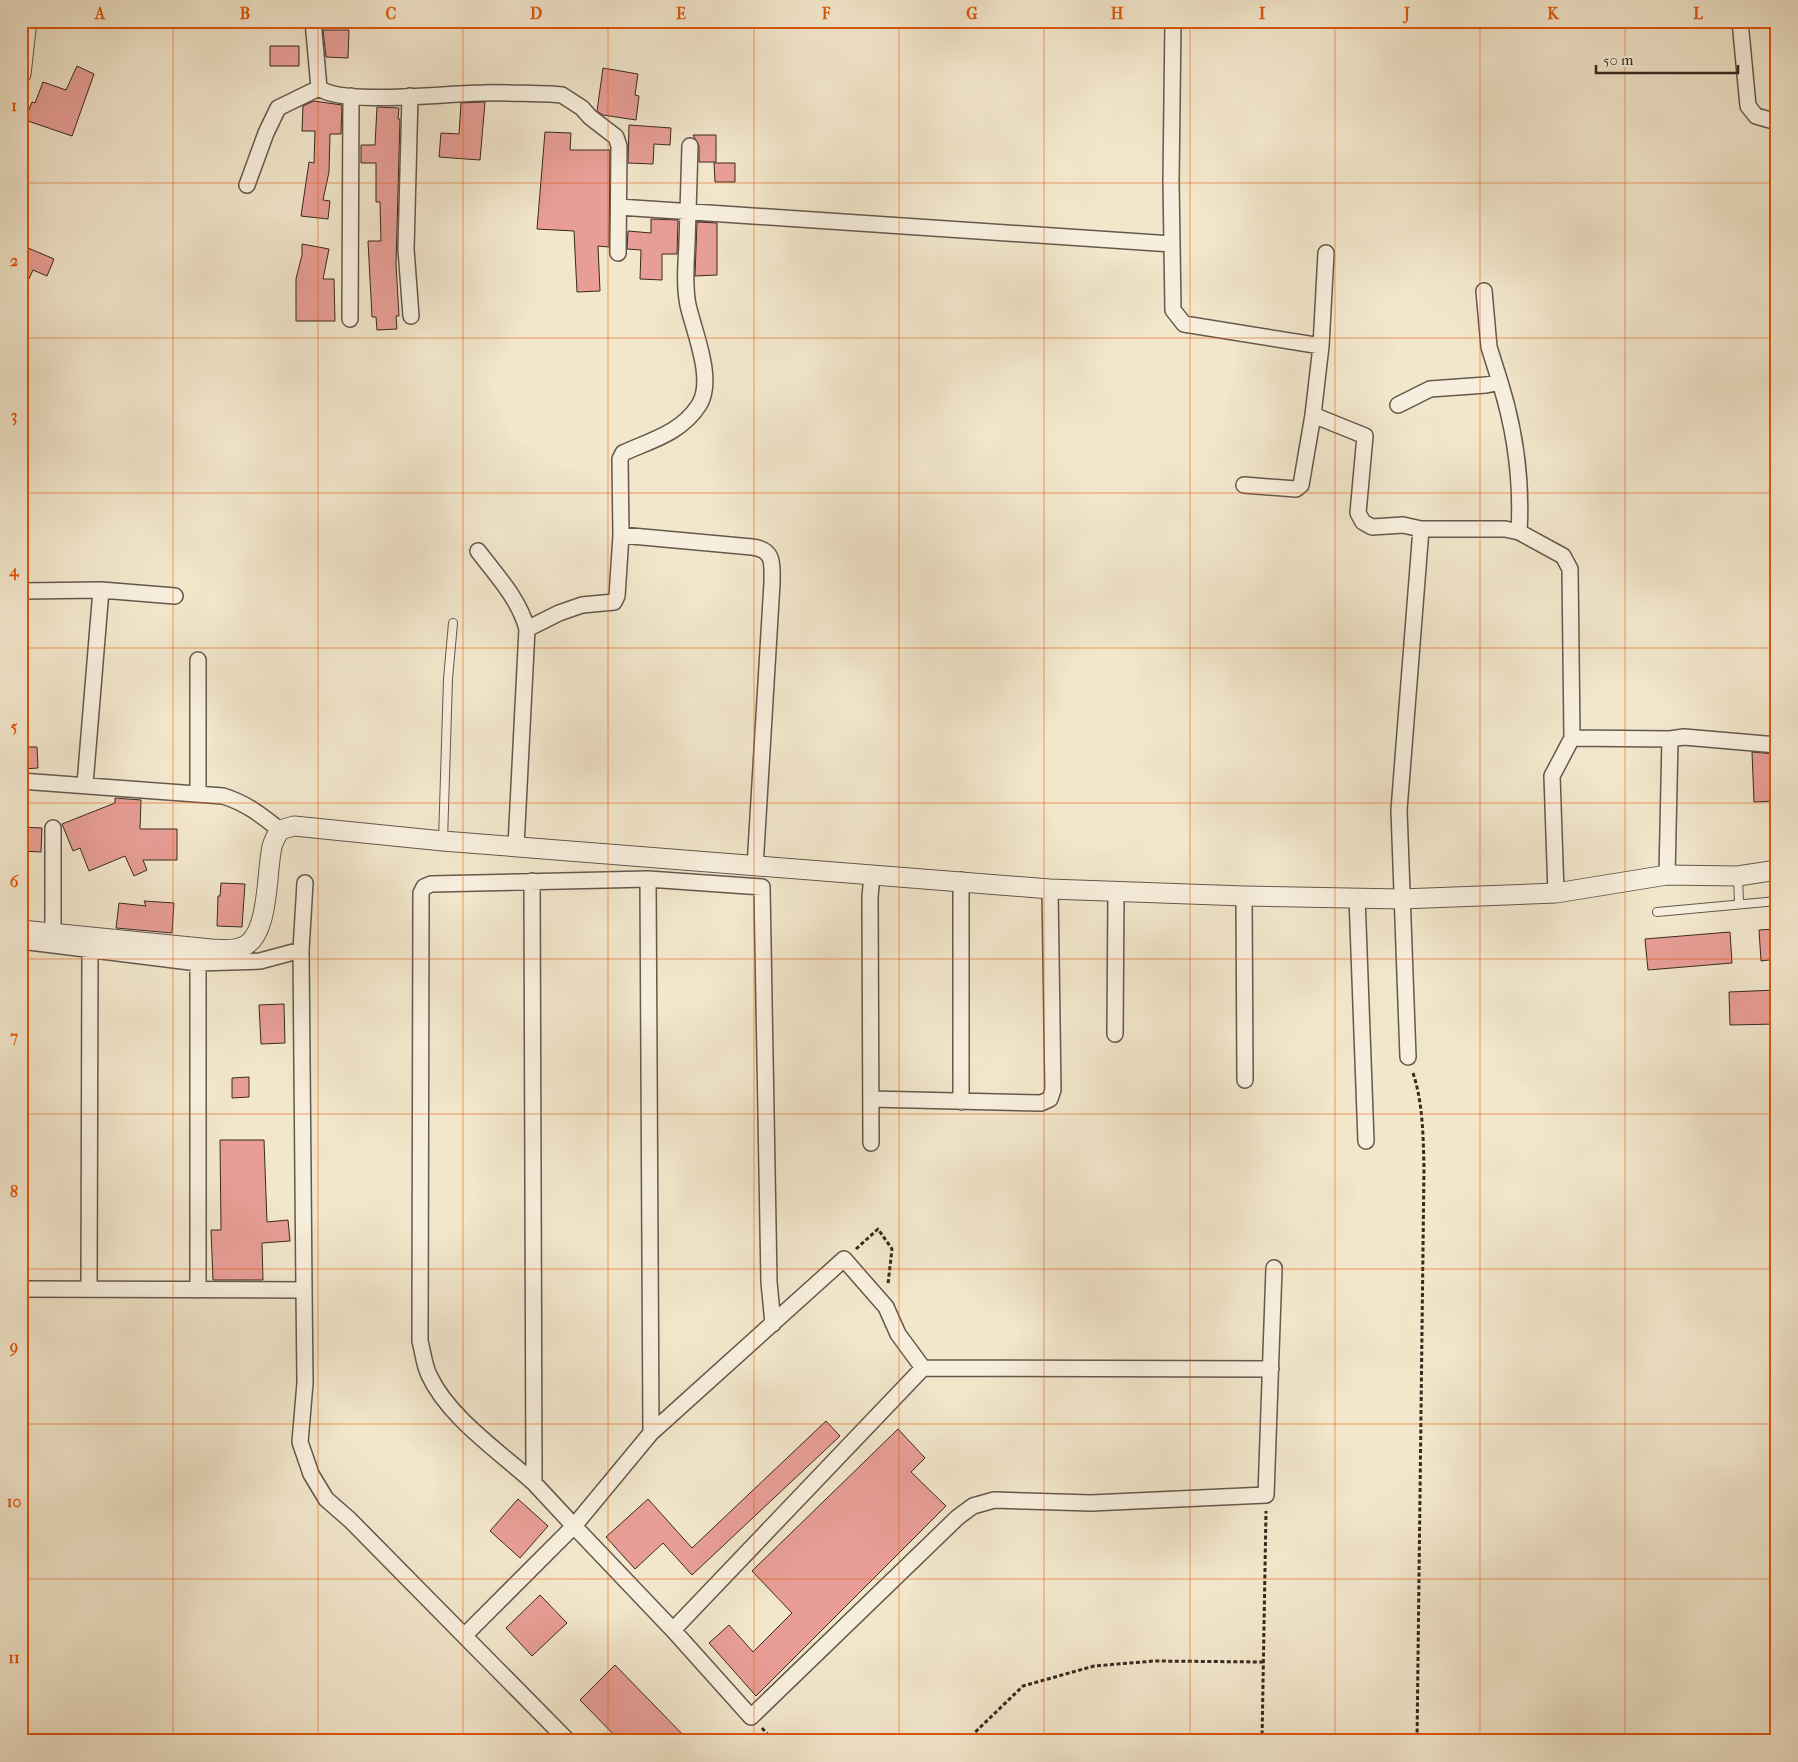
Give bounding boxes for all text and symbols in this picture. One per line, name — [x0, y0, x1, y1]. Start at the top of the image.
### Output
text: A — [94, 4, 106, 23]
text: B — [240, 4, 250, 23]
text: C — [386, 4, 397, 23]
text: D — [530, 4, 542, 23]
text: E — [676, 4, 686, 23]
text: F — [821, 4, 831, 23]
text: G — [966, 4, 978, 23]
text: H — [1111, 4, 1124, 23]
text: I — [1259, 4, 1266, 23]
text: J — [1402, 4, 1410, 24]
text: K — [1547, 4, 1560, 23]
text: L — [1693, 4, 1703, 23]
scale bar — [1596, 42, 1738, 74]
text: 50 m — [1603, 51, 1634, 69]
text: 1 — [11, 96, 17, 115]
text: 2 — [10, 251, 18, 270]
text: 3 — [11, 406, 17, 426]
text: 4 — [8, 561, 20, 581]
text: 5 — [11, 717, 18, 736]
text: 6 — [10, 872, 19, 891]
text: 7 — [9, 1027, 18, 1046]
text: 8 — [10, 1182, 18, 1201]
text: 9 — [9, 1337, 18, 1357]
text: 10 — [7, 1492, 21, 1511]
text: 11 — [8, 1648, 20, 1667]

